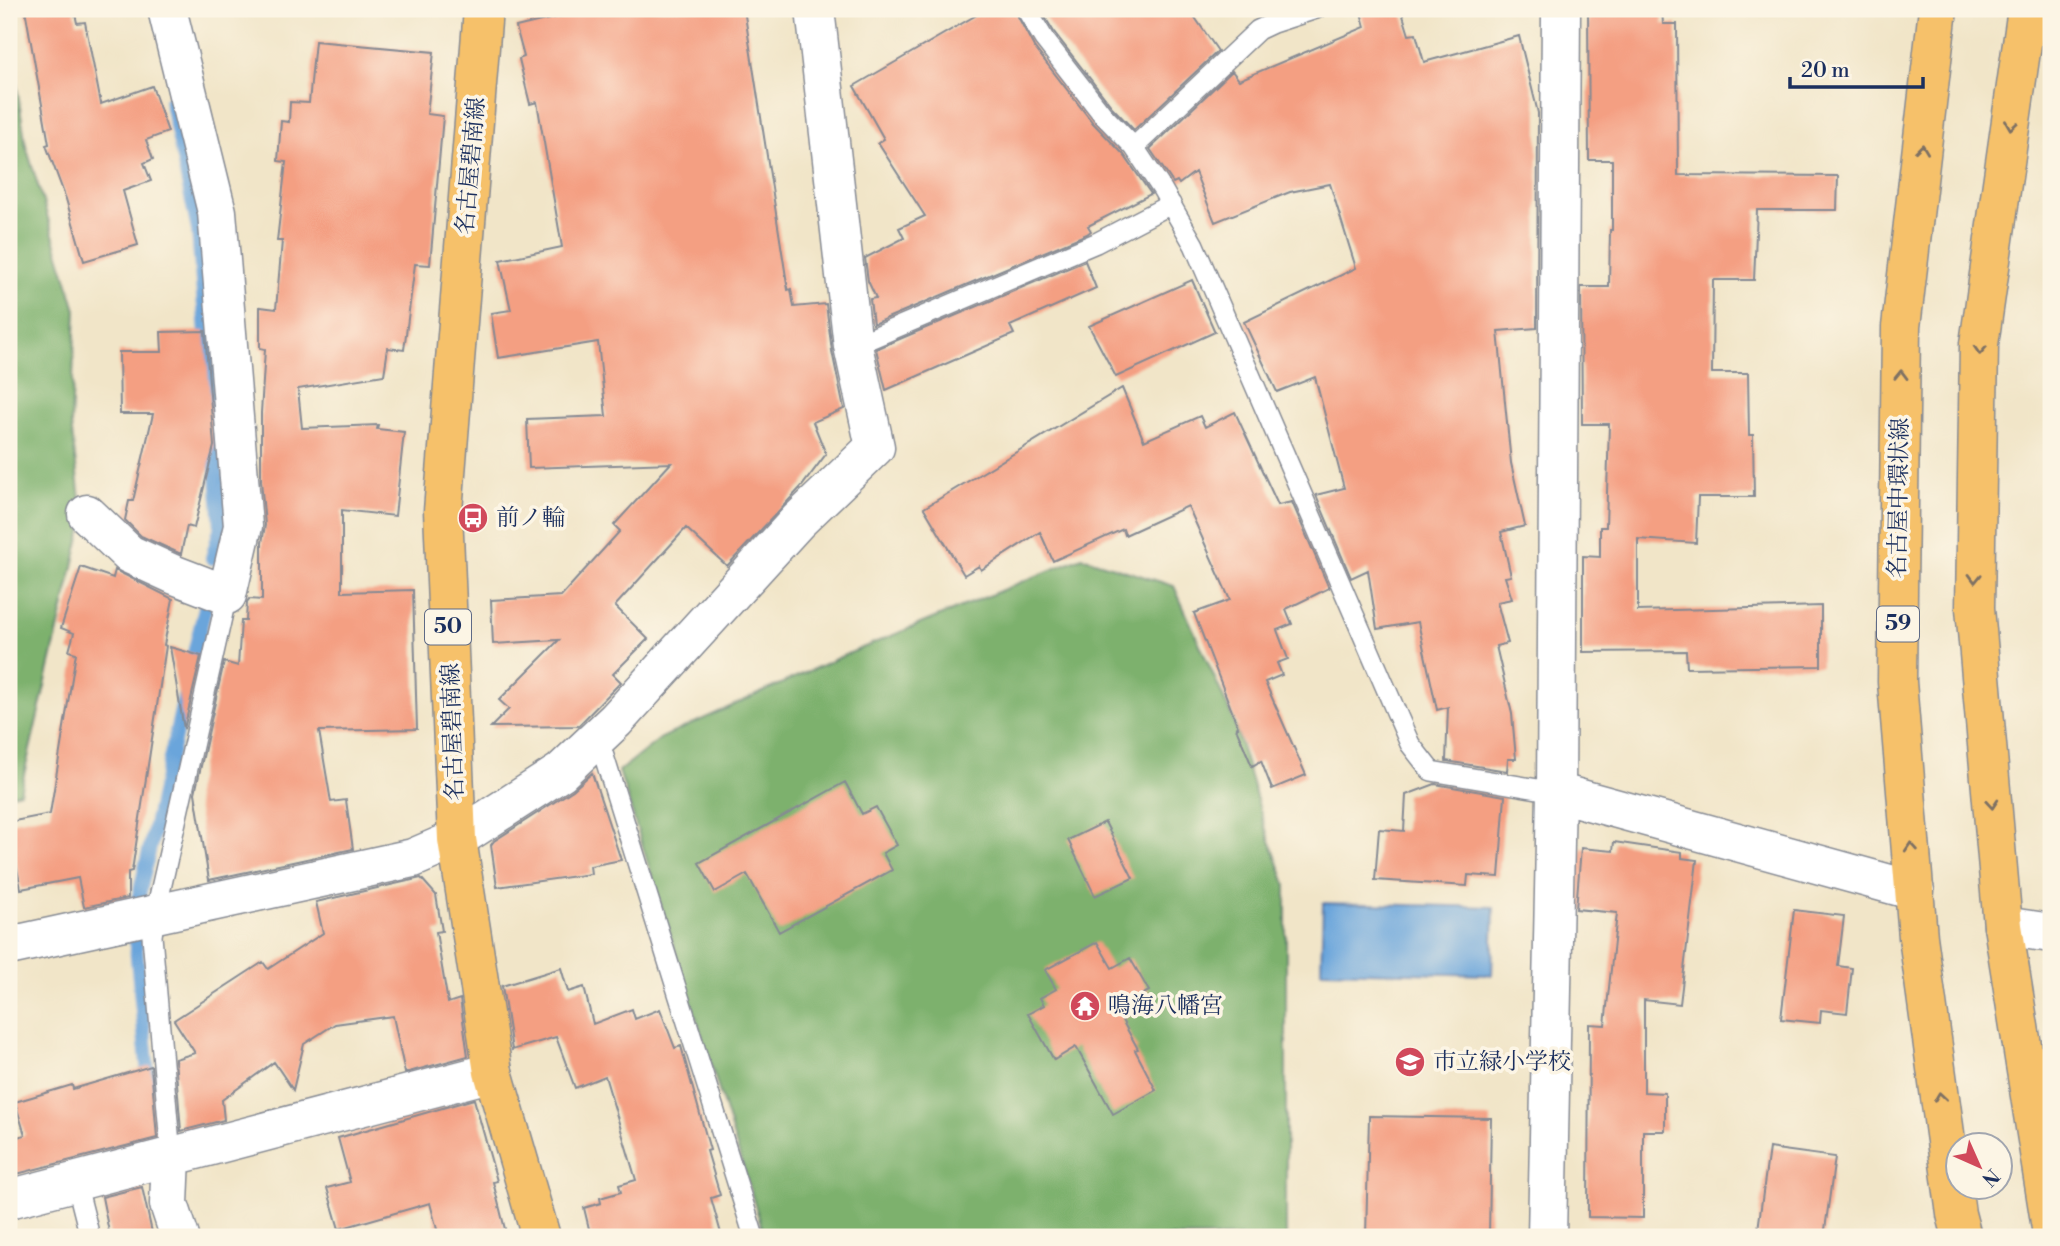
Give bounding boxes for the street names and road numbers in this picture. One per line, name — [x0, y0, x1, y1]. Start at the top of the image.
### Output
street label: 名古屋碧南線 — [451, 96, 491, 236]
street label: 名古屋中環状線 — [1884, 417, 1914, 579]
road number: 59 — [1877, 606, 1919, 642]
road number: 50 — [425, 610, 471, 644]
street label: 名古屋碧南線 — [437, 663, 469, 801]

